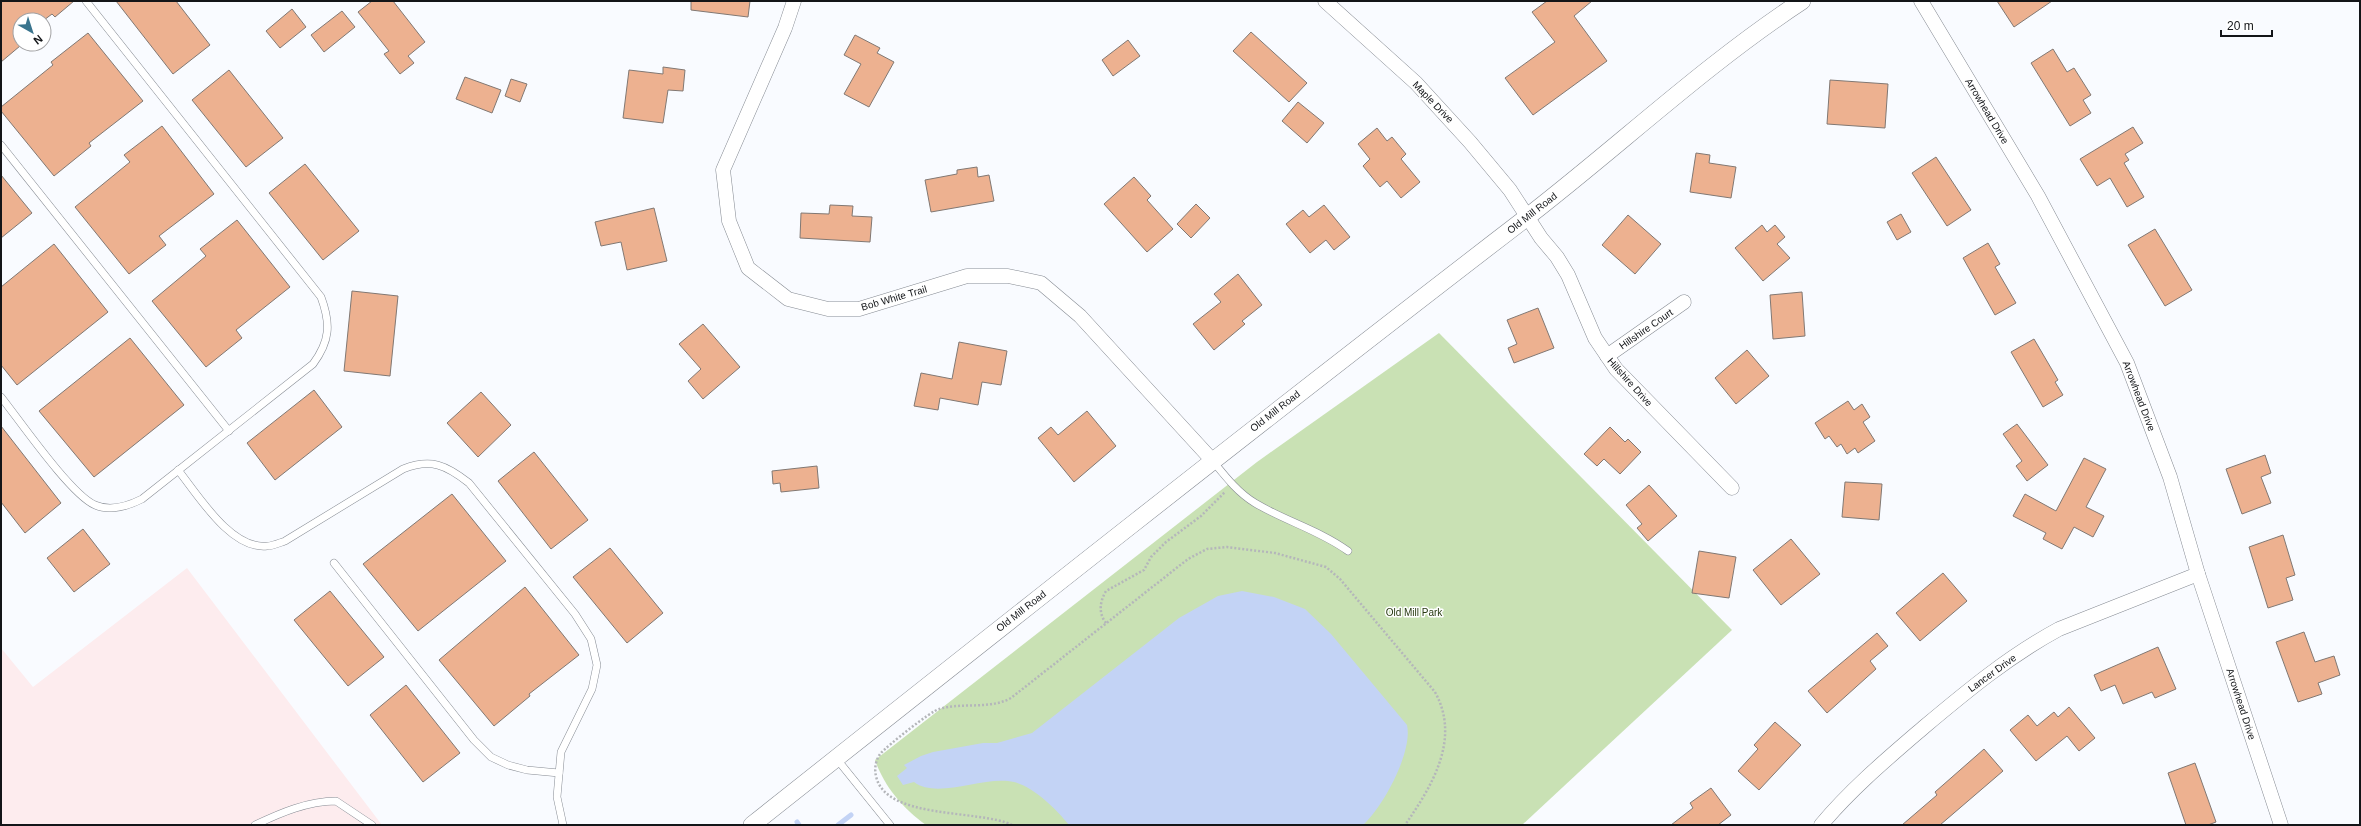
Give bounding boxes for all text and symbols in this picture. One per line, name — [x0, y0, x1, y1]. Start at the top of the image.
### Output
north arrow — [12, 12, 52, 52]
scale bar — [2221, 12, 2272, 38]
text: 20 m — [2227, 19, 2254, 33]
text: N — [31, 33, 45, 47]
street label: Arrowhead Drive — [1963, 76, 2011, 146]
street label: Maple Drive — [1411, 79, 1456, 125]
street label: Old Mill Road — [1505, 190, 1559, 236]
street label: Bob White Trail — [860, 283, 928, 313]
street label: Hillshire Court — [1617, 306, 1675, 352]
street label: Hillshire Drive — [1605, 355, 1655, 409]
street label: Arrowhead Drive — [2121, 359, 2158, 433]
street label: Old Mill Road — [1248, 388, 1302, 434]
street label: Old Mill Road — [994, 588, 1048, 634]
park label: Old Mill Park — [1386, 607, 1443, 618]
street label: Lancer Drive — [1966, 652, 2019, 694]
street label: Arrowhead Drive — [2224, 667, 2258, 742]

